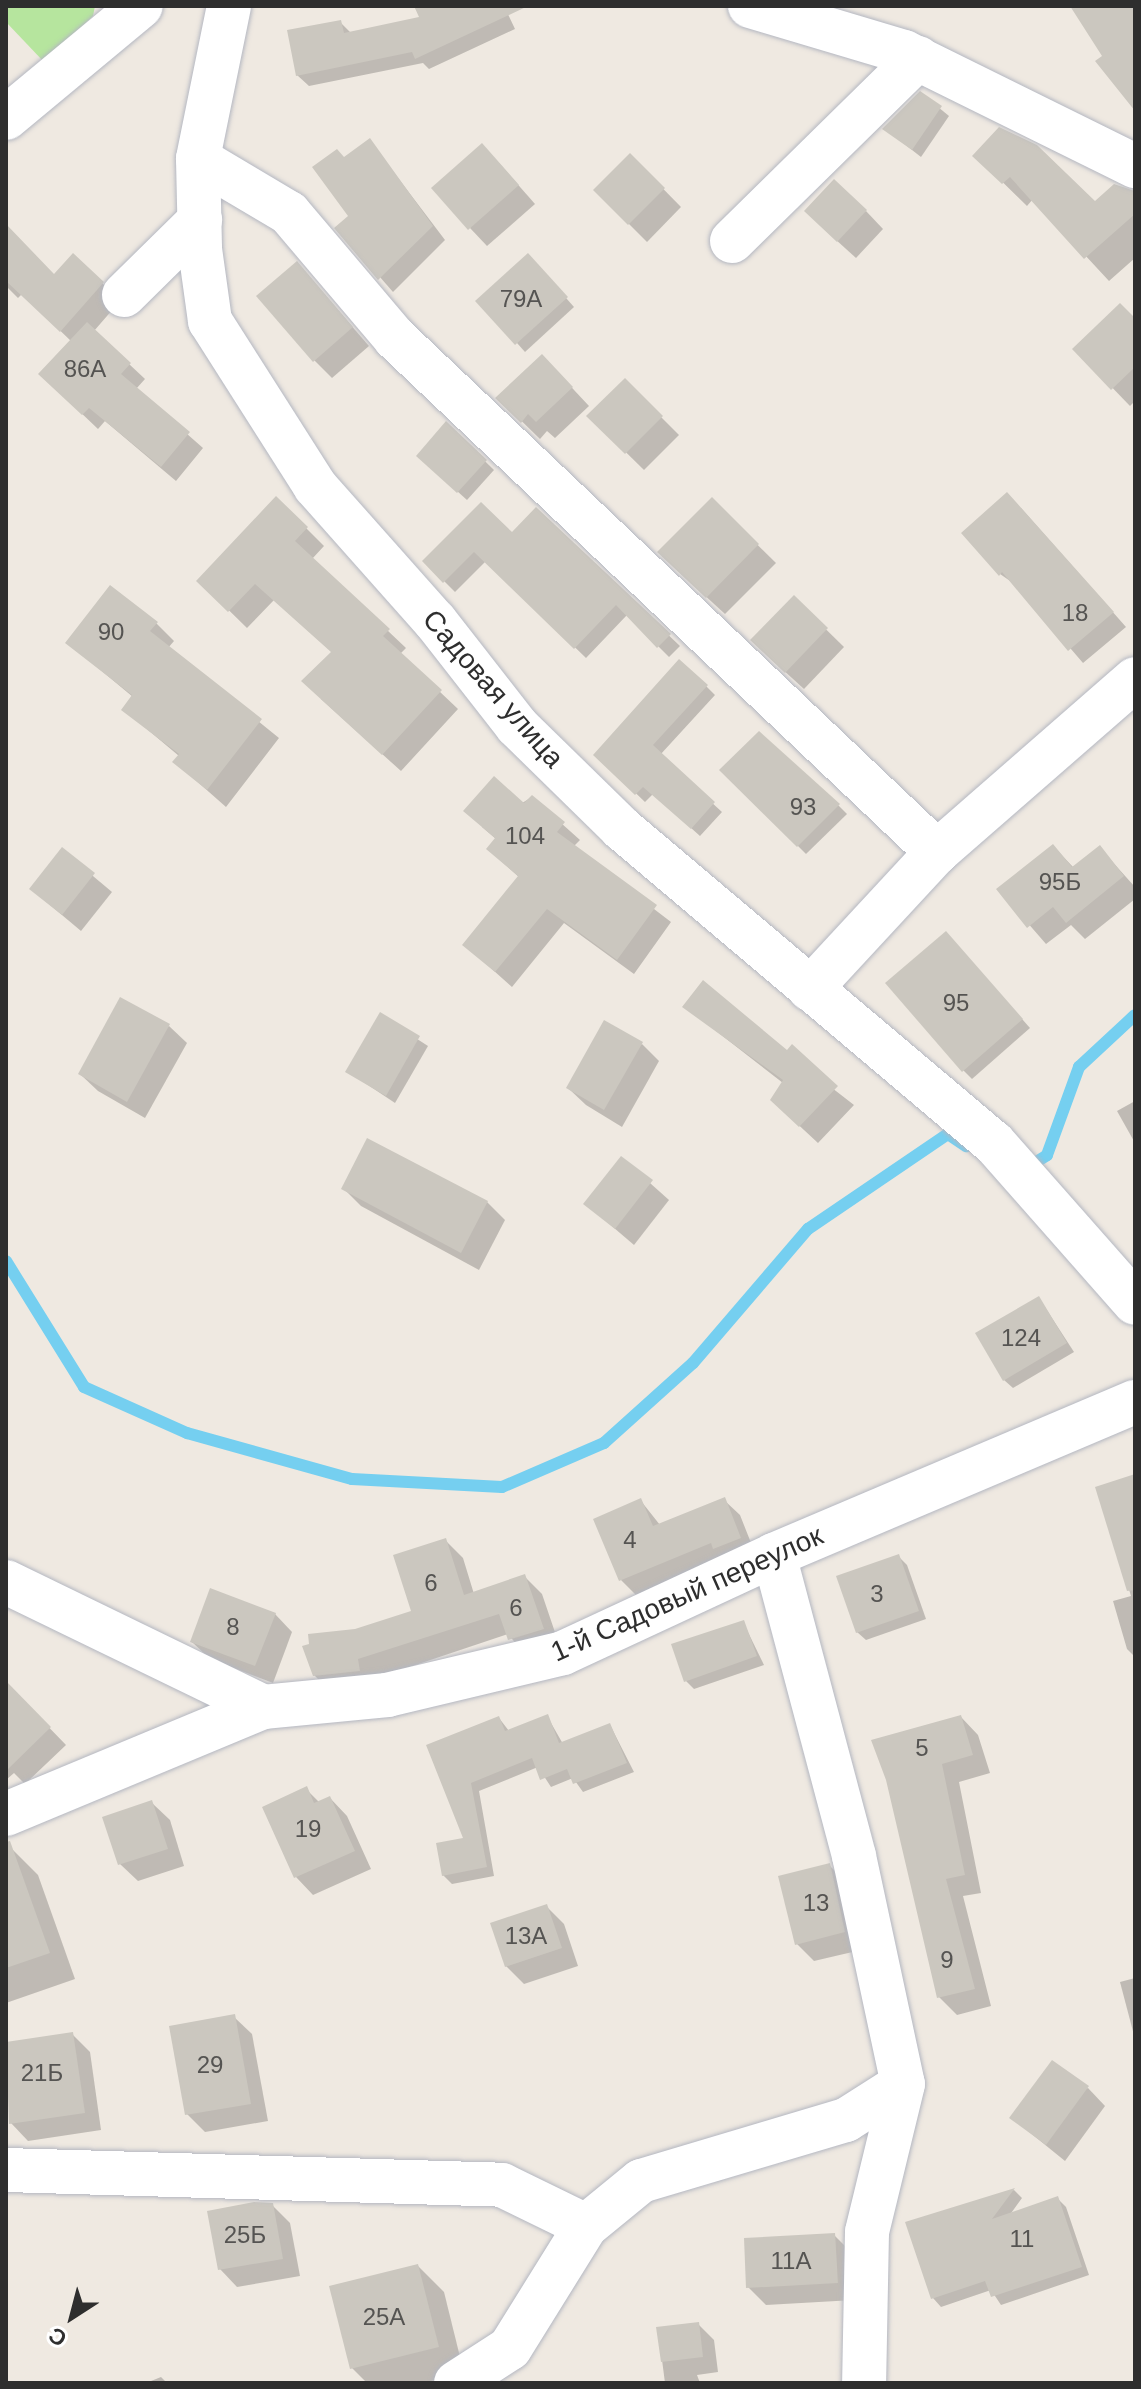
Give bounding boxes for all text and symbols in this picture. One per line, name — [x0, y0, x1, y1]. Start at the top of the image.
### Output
house number: 79А — [500, 285, 542, 313]
house number: 86А — [64, 355, 106, 383]
house number: 18 — [1062, 599, 1088, 627]
street label: Садовая улица — [415, 603, 571, 775]
house number: 90 — [98, 618, 124, 646]
house number: 93 — [790, 793, 816, 821]
house number: 104 — [505, 822, 545, 850]
house number: 95Б — [1039, 868, 1081, 896]
house number: 95 — [943, 989, 969, 1017]
house number: 124 — [1001, 1324, 1041, 1352]
street label: 1-й Садовый переулок — [546, 1519, 828, 1669]
house number: 4 — [623, 1526, 637, 1554]
house number: 6 — [424, 1569, 438, 1597]
house number: 3 — [870, 1580, 884, 1608]
house number: 6 — [509, 1594, 523, 1622]
house number: 8 — [226, 1613, 240, 1641]
house number: 5 — [915, 1734, 929, 1762]
house number: 19 — [295, 1815, 321, 1843]
house number: 13 — [803, 1889, 829, 1917]
house number: 13А — [505, 1922, 547, 1950]
house number: 9 — [940, 1946, 954, 1974]
house number: 29 — [197, 2051, 223, 2079]
house number: 21Б — [21, 2059, 63, 2087]
house number: 25Б — [224, 2221, 266, 2249]
house number: 11 — [1010, 2225, 1034, 2253]
house number: 11А — [771, 2247, 811, 2275]
north arrow — [32, 2277, 112, 2357]
house number: 25А — [363, 2303, 405, 2331]
text: С — [44, 2322, 71, 2352]

